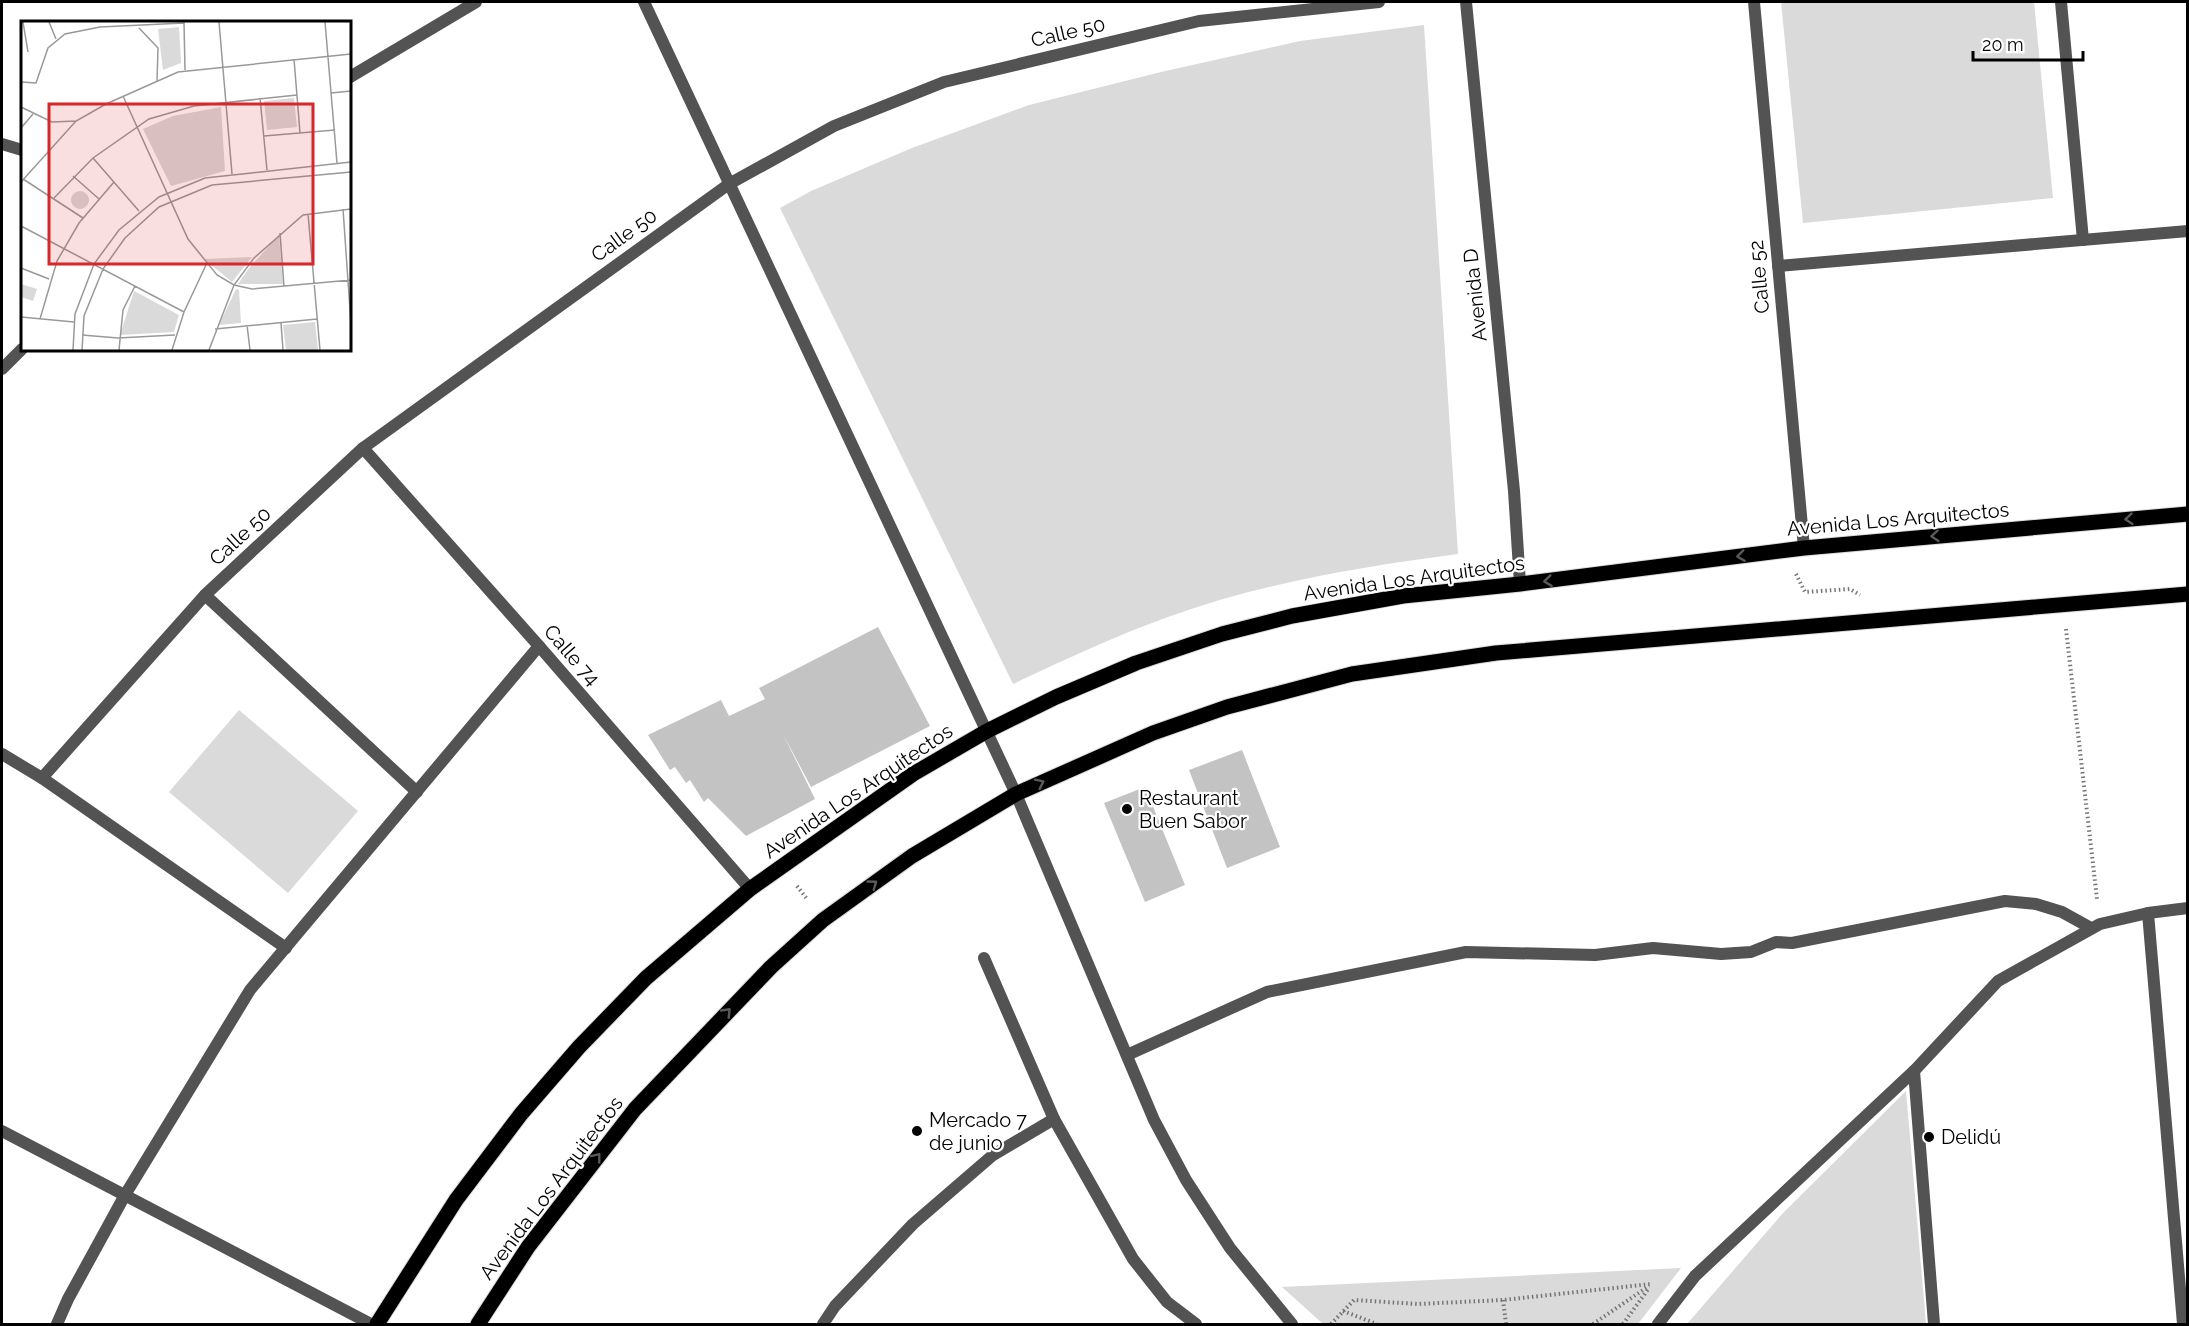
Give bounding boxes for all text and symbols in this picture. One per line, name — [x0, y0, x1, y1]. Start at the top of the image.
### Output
street label: Calle 50 — [1029, 12, 1107, 52]
inset map — [21, 21, 351, 351]
scale bar — [1973, 24, 2082, 62]
text: 20 m — [1982, 34, 2024, 55]
street label: Calle 50 — [586, 203, 662, 267]
street label: Calle 52 — [1744, 239, 1774, 315]
street label: Avenida D — [1458, 247, 1492, 343]
street label: Avenida Los Arquitectos — [1786, 497, 2010, 541]
street label: Calle 50 — [204, 501, 276, 571]
one-way arrow — [2125, 512, 2134, 525]
one-way arrow — [1930, 529, 1940, 542]
one-way arrow — [1736, 549, 1746, 562]
street label: Avenida Los Arquitectos — [1302, 551, 1526, 605]
one-way arrow — [1543, 574, 1552, 586]
street label: Calle 74 — [539, 620, 605, 690]
street label: Avenida Los Arquitectos — [759, 719, 957, 863]
one-way arrow — [1033, 778, 1044, 790]
place label: Restaurant Buen Sabor — [1139, 786, 1247, 833]
marker: Restaurant Buen Sabor — [1120, 802, 1134, 816]
one-way arrow — [866, 880, 877, 891]
one-way arrow — [720, 1009, 731, 1019]
street label: Avenida Los Arquitectos — [474, 1092, 628, 1284]
place label: Mercado 7 de junio — [929, 1108, 1027, 1155]
marker: Mercado 7 de junio — [910, 1124, 924, 1138]
place label: Delidú — [1941, 1125, 2001, 1149]
marker: Delidú — [1922, 1130, 1936, 1144]
one-way arrow — [590, 1153, 601, 1164]

